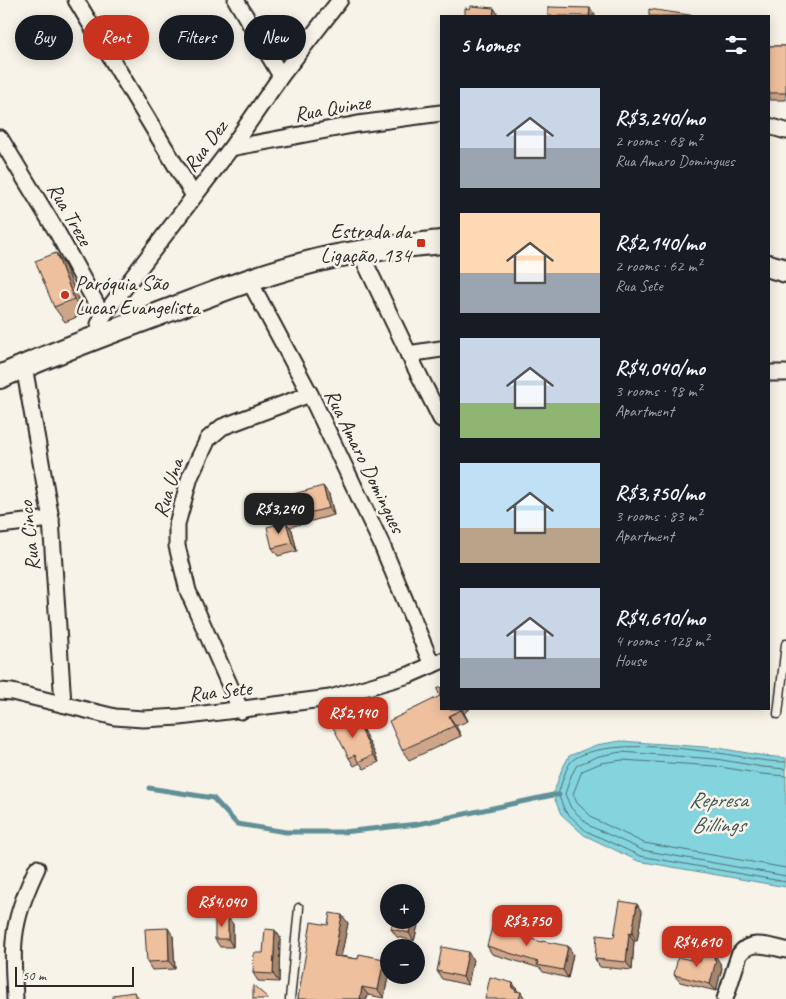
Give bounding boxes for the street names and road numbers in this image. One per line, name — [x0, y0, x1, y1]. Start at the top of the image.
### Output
street label: Rua Quinze — [292, 88, 373, 127]
street label: Rua Dez — [177, 113, 234, 177]
street label: Rua Treze — [42, 178, 99, 252]
street label: Rua Amaro Domingues — [319, 385, 412, 539]
street label: Rua Una — [147, 453, 190, 521]
street label: Rua Cinco — [12, 498, 46, 572]
street label: Rua Sete — [187, 675, 255, 707]

